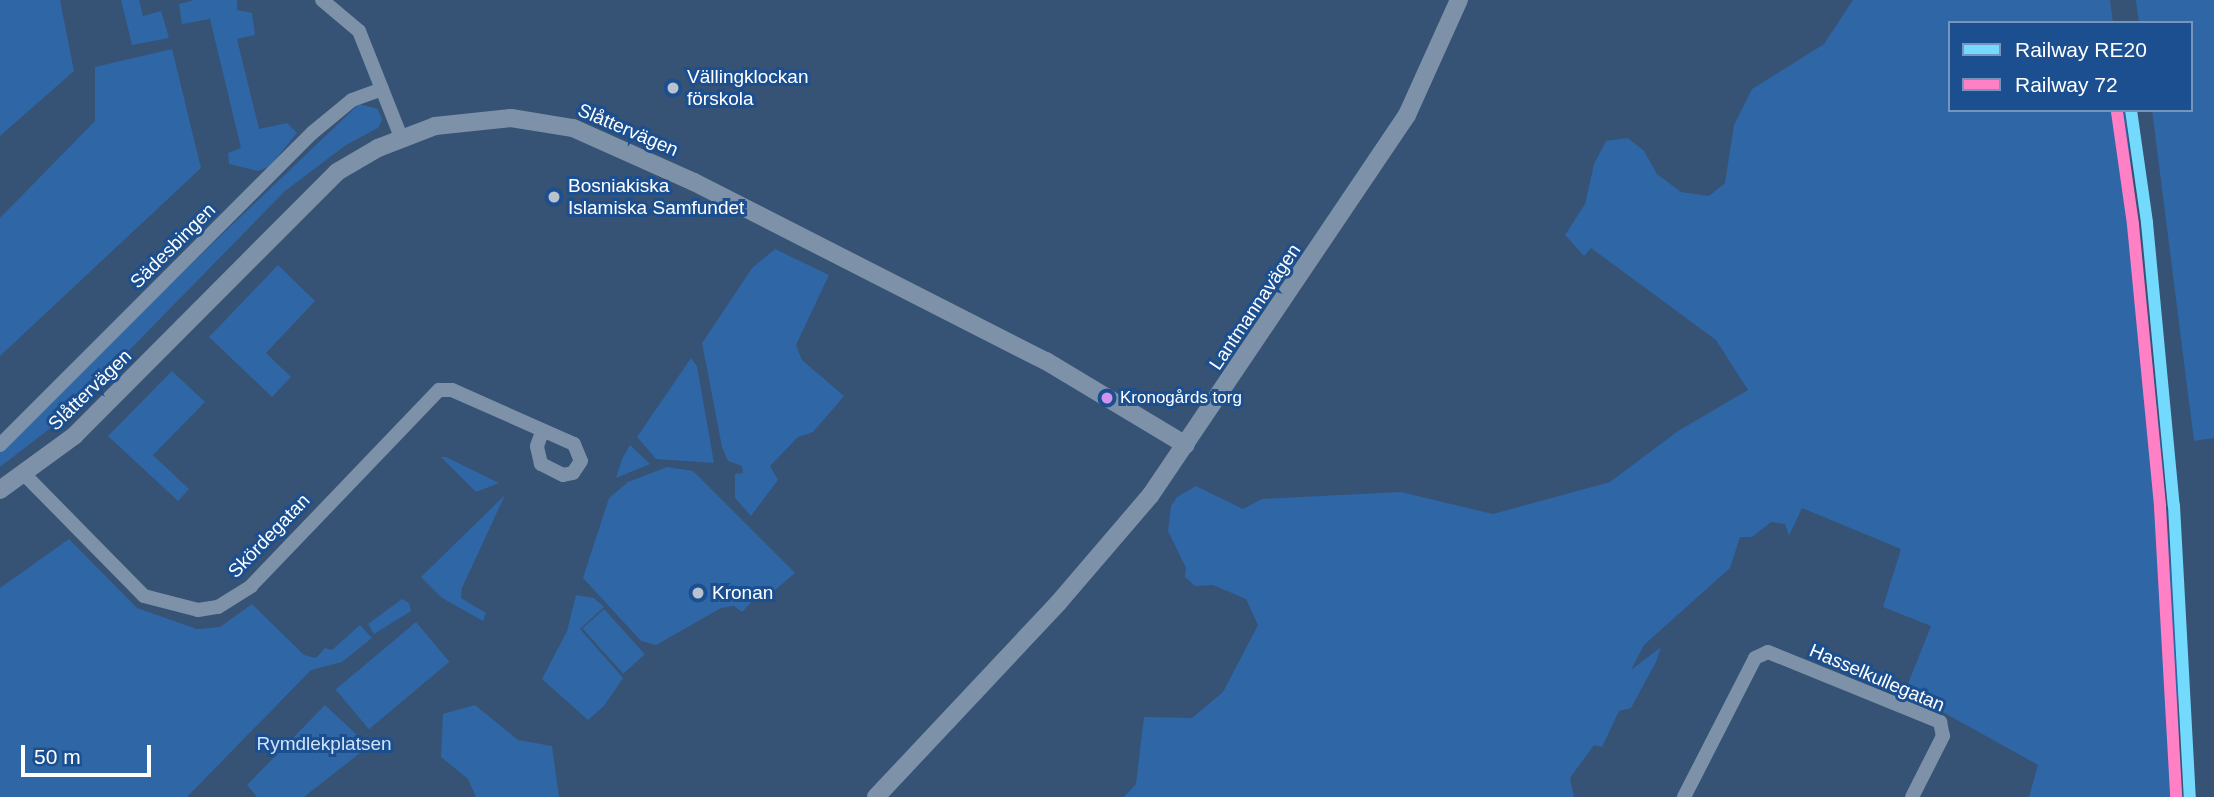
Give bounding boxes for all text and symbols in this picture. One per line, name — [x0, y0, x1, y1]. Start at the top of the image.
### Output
legend — [1948, 21, 2193, 112]
text: Railway RE20 — [2015, 38, 2147, 61]
place label: Vällingklockan förskola — [687, 66, 808, 110]
text: Railway 72 — [2015, 73, 2118, 96]
marker: Vällingklockan förskola — [665, 80, 681, 96]
street label: Slåttervägen — [574, 99, 682, 161]
place label: Bosniakiska Islamiska Samfundet — [568, 175, 744, 219]
marker: Bosniakiska Islamiska Samfundet — [546, 189, 562, 205]
street label: Sädesbingen — [126, 199, 220, 293]
street label: Lantmannavägen — [1204, 240, 1306, 374]
street label: Slåttervägen — [44, 345, 136, 435]
place label: Kronogårds torg — [1120, 388, 1242, 408]
marker: Kronogårds torg — [1100, 391, 1114, 405]
street label: Skördegatan — [223, 489, 315, 583]
place label: Kronan — [712, 582, 773, 604]
marker: Kronan — [690, 585, 706, 601]
street label: Hasselkullegatan — [1806, 639, 1948, 717]
scale bar — [24, 730, 154, 774]
park label: Rymdlekplatsen — [256, 733, 392, 755]
text: 50 m — [34, 745, 81, 768]

